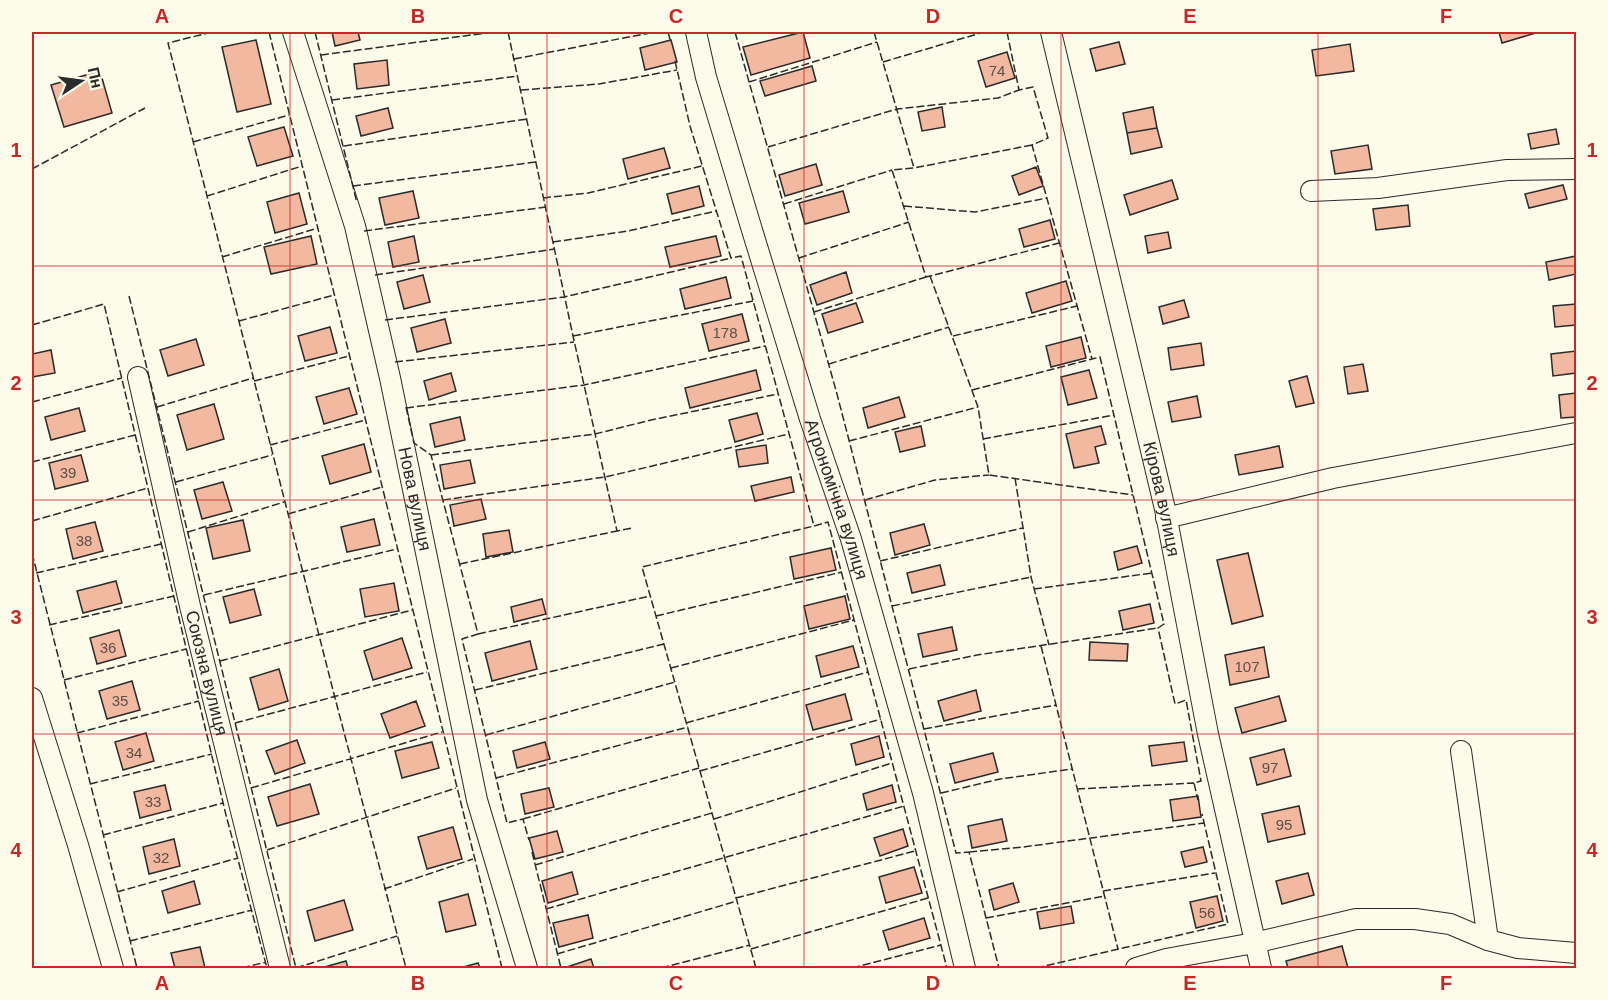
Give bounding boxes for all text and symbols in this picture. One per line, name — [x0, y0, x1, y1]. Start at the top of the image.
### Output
text: A — [155, 5, 169, 27]
text: B — [411, 5, 425, 27]
text: C — [669, 5, 683, 27]
text: D — [926, 5, 940, 27]
text: E — [1183, 5, 1197, 27]
text: F — [1440, 5, 1452, 27]
north arrow — [51, 51, 111, 111]
house number: 74 — [989, 62, 1005, 79]
text: Пн — [84, 66, 106, 90]
text: 1 — [10, 139, 22, 161]
text: 1 — [1586, 139, 1598, 161]
house number: 178 — [712, 324, 738, 341]
text: 2 — [10, 372, 22, 394]
text: 2 — [1586, 372, 1598, 394]
street label: Агрономічна вулиця — [801, 416, 872, 582]
street label: Кірова вулиця — [1139, 439, 1184, 558]
street label: Нова вулиця — [394, 445, 435, 553]
house number: 39 — [60, 464, 76, 481]
house number: 38 — [76, 532, 92, 549]
text: 3 — [10, 606, 22, 628]
text: 3 — [1586, 606, 1598, 628]
street label: Союзна вулиця — [182, 609, 232, 738]
house number: 36 — [100, 639, 116, 656]
house number: 107 — [1234, 658, 1260, 675]
house number: 35 — [112, 692, 128, 709]
house number: 34 — [126, 744, 142, 761]
house number: 97 — [1262, 759, 1278, 776]
house number: 33 — [145, 793, 161, 810]
house number: 95 — [1276, 816, 1292, 833]
text: 4 — [10, 839, 22, 861]
text: 4 — [1586, 839, 1598, 861]
house number: 32 — [153, 849, 169, 866]
house number: 56 — [1199, 904, 1215, 921]
text: A — [155, 972, 169, 994]
text: B — [411, 972, 425, 994]
text: C — [669, 972, 683, 994]
text: D — [926, 972, 940, 994]
text: E — [1183, 972, 1197, 994]
text: F — [1440, 972, 1452, 994]

